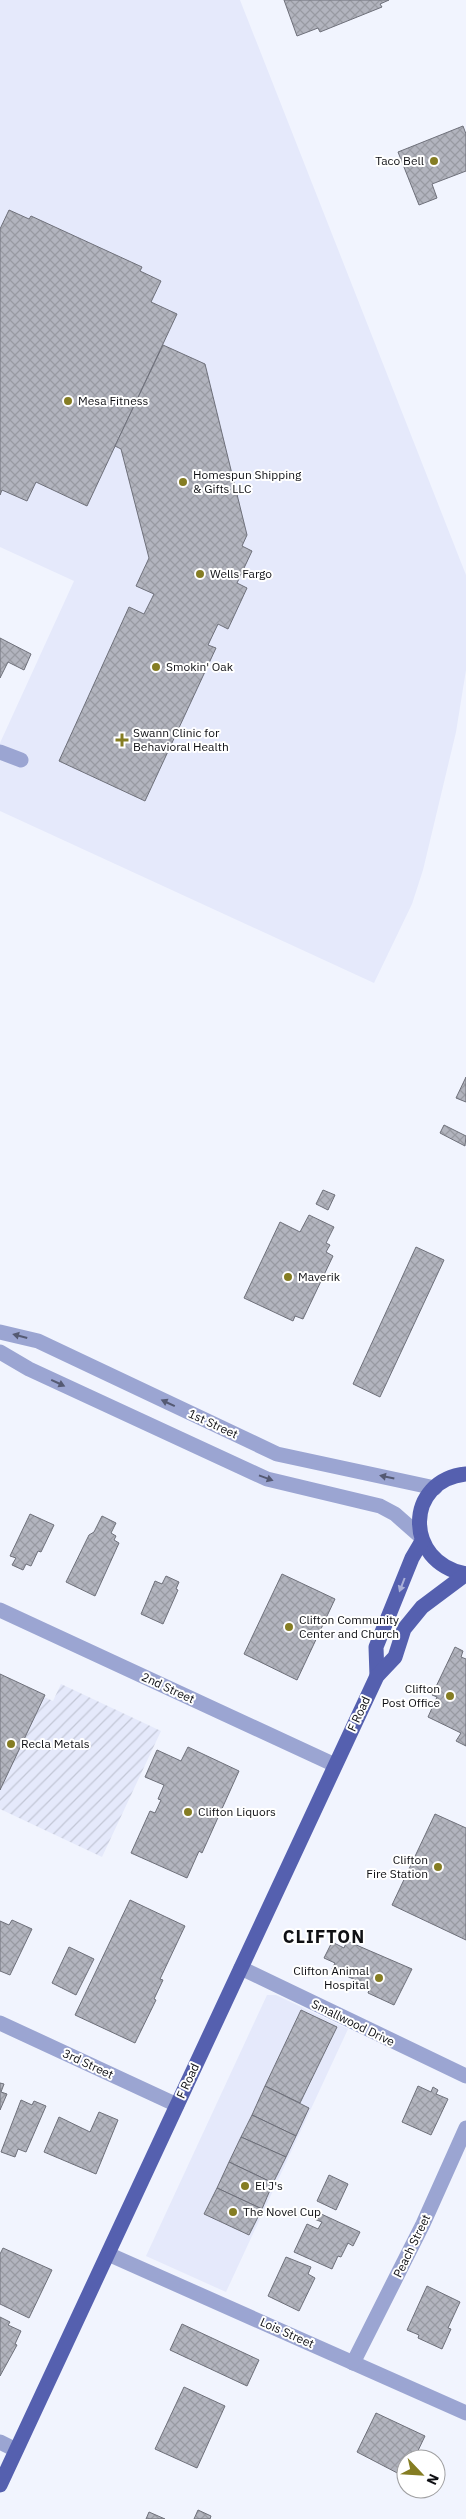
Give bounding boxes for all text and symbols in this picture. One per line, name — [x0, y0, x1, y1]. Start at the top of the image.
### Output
place label: Taco Bell — [375, 153, 424, 168]
marker: Taco Bell — [428, 155, 440, 167]
place label: Mesa Fitness — [78, 393, 149, 408]
marker: Mesa Fitness — [62, 395, 74, 407]
place label: Homespun Shipping & Gifts LLC — [193, 467, 302, 496]
marker: Homespun Shipping & Gifts LLC — [177, 476, 189, 488]
place label: Wells Fargo — [210, 566, 272, 581]
marker: Wells Fargo — [194, 568, 206, 580]
place label: Smokin' Oak — [166, 659, 234, 674]
marker: Smokin' Oak — [150, 661, 162, 673]
place label: Swann Clinic for Behavioral Health — [133, 725, 229, 754]
marker: Swann Clinic for Behavioral Health — [115, 733, 129, 747]
place label: Maverik — [298, 1269, 341, 1284]
marker: Maverik — [282, 1271, 294, 1283]
one-way arrow — [13, 1332, 28, 1340]
one-way arrow — [51, 1379, 65, 1387]
one-way arrow — [161, 1398, 175, 1406]
street label: 1st Street — [186, 1406, 240, 1442]
one-way arrow — [378, 1473, 394, 1481]
one-way arrow — [259, 1474, 274, 1482]
one-way arrow — [398, 1578, 406, 1593]
place label: Clifton Community Center and Church — [299, 1612, 399, 1641]
marker: Clifton Community Center and Church — [283, 1621, 295, 1633]
street label: 2nd Street — [139, 1669, 197, 1706]
place label: Clifton Post Office — [382, 1681, 440, 1710]
marker: Clifton Post Office — [444, 1690, 456, 1702]
street label: F Road — [344, 1694, 373, 1734]
place label: Recla Metals — [21, 1736, 90, 1751]
marker: Recla Metals — [5, 1738, 17, 1750]
place label: Clifton Liquors — [198, 1804, 276, 1819]
marker: Clifton Liquors — [182, 1806, 194, 1818]
place label: Clifton Fire Station — [366, 1852, 428, 1881]
marker: Clifton Fire Station — [432, 1861, 444, 1873]
district label: CLIFTON — [283, 1925, 365, 1948]
place label: Clifton Animal Hospital — [293, 1963, 369, 1992]
marker: Clifton Animal Hospital — [373, 1972, 385, 1984]
street label: Smallwood Drive — [309, 1996, 398, 2049]
street label: 3rd Street — [60, 2045, 116, 2082]
street label: F Road — [173, 2061, 202, 2101]
place label: El J's — [255, 2178, 283, 2193]
marker: El J's — [239, 2180, 251, 2192]
place label: The Novel Cup — [243, 2204, 321, 2219]
marker: The Novel Cup — [227, 2206, 239, 2218]
street label: Peach Street — [390, 2212, 433, 2280]
street label: Lois Street — [258, 2314, 316, 2351]
north arrow — [396, 2449, 446, 2499]
text: N — [422, 2471, 443, 2488]

